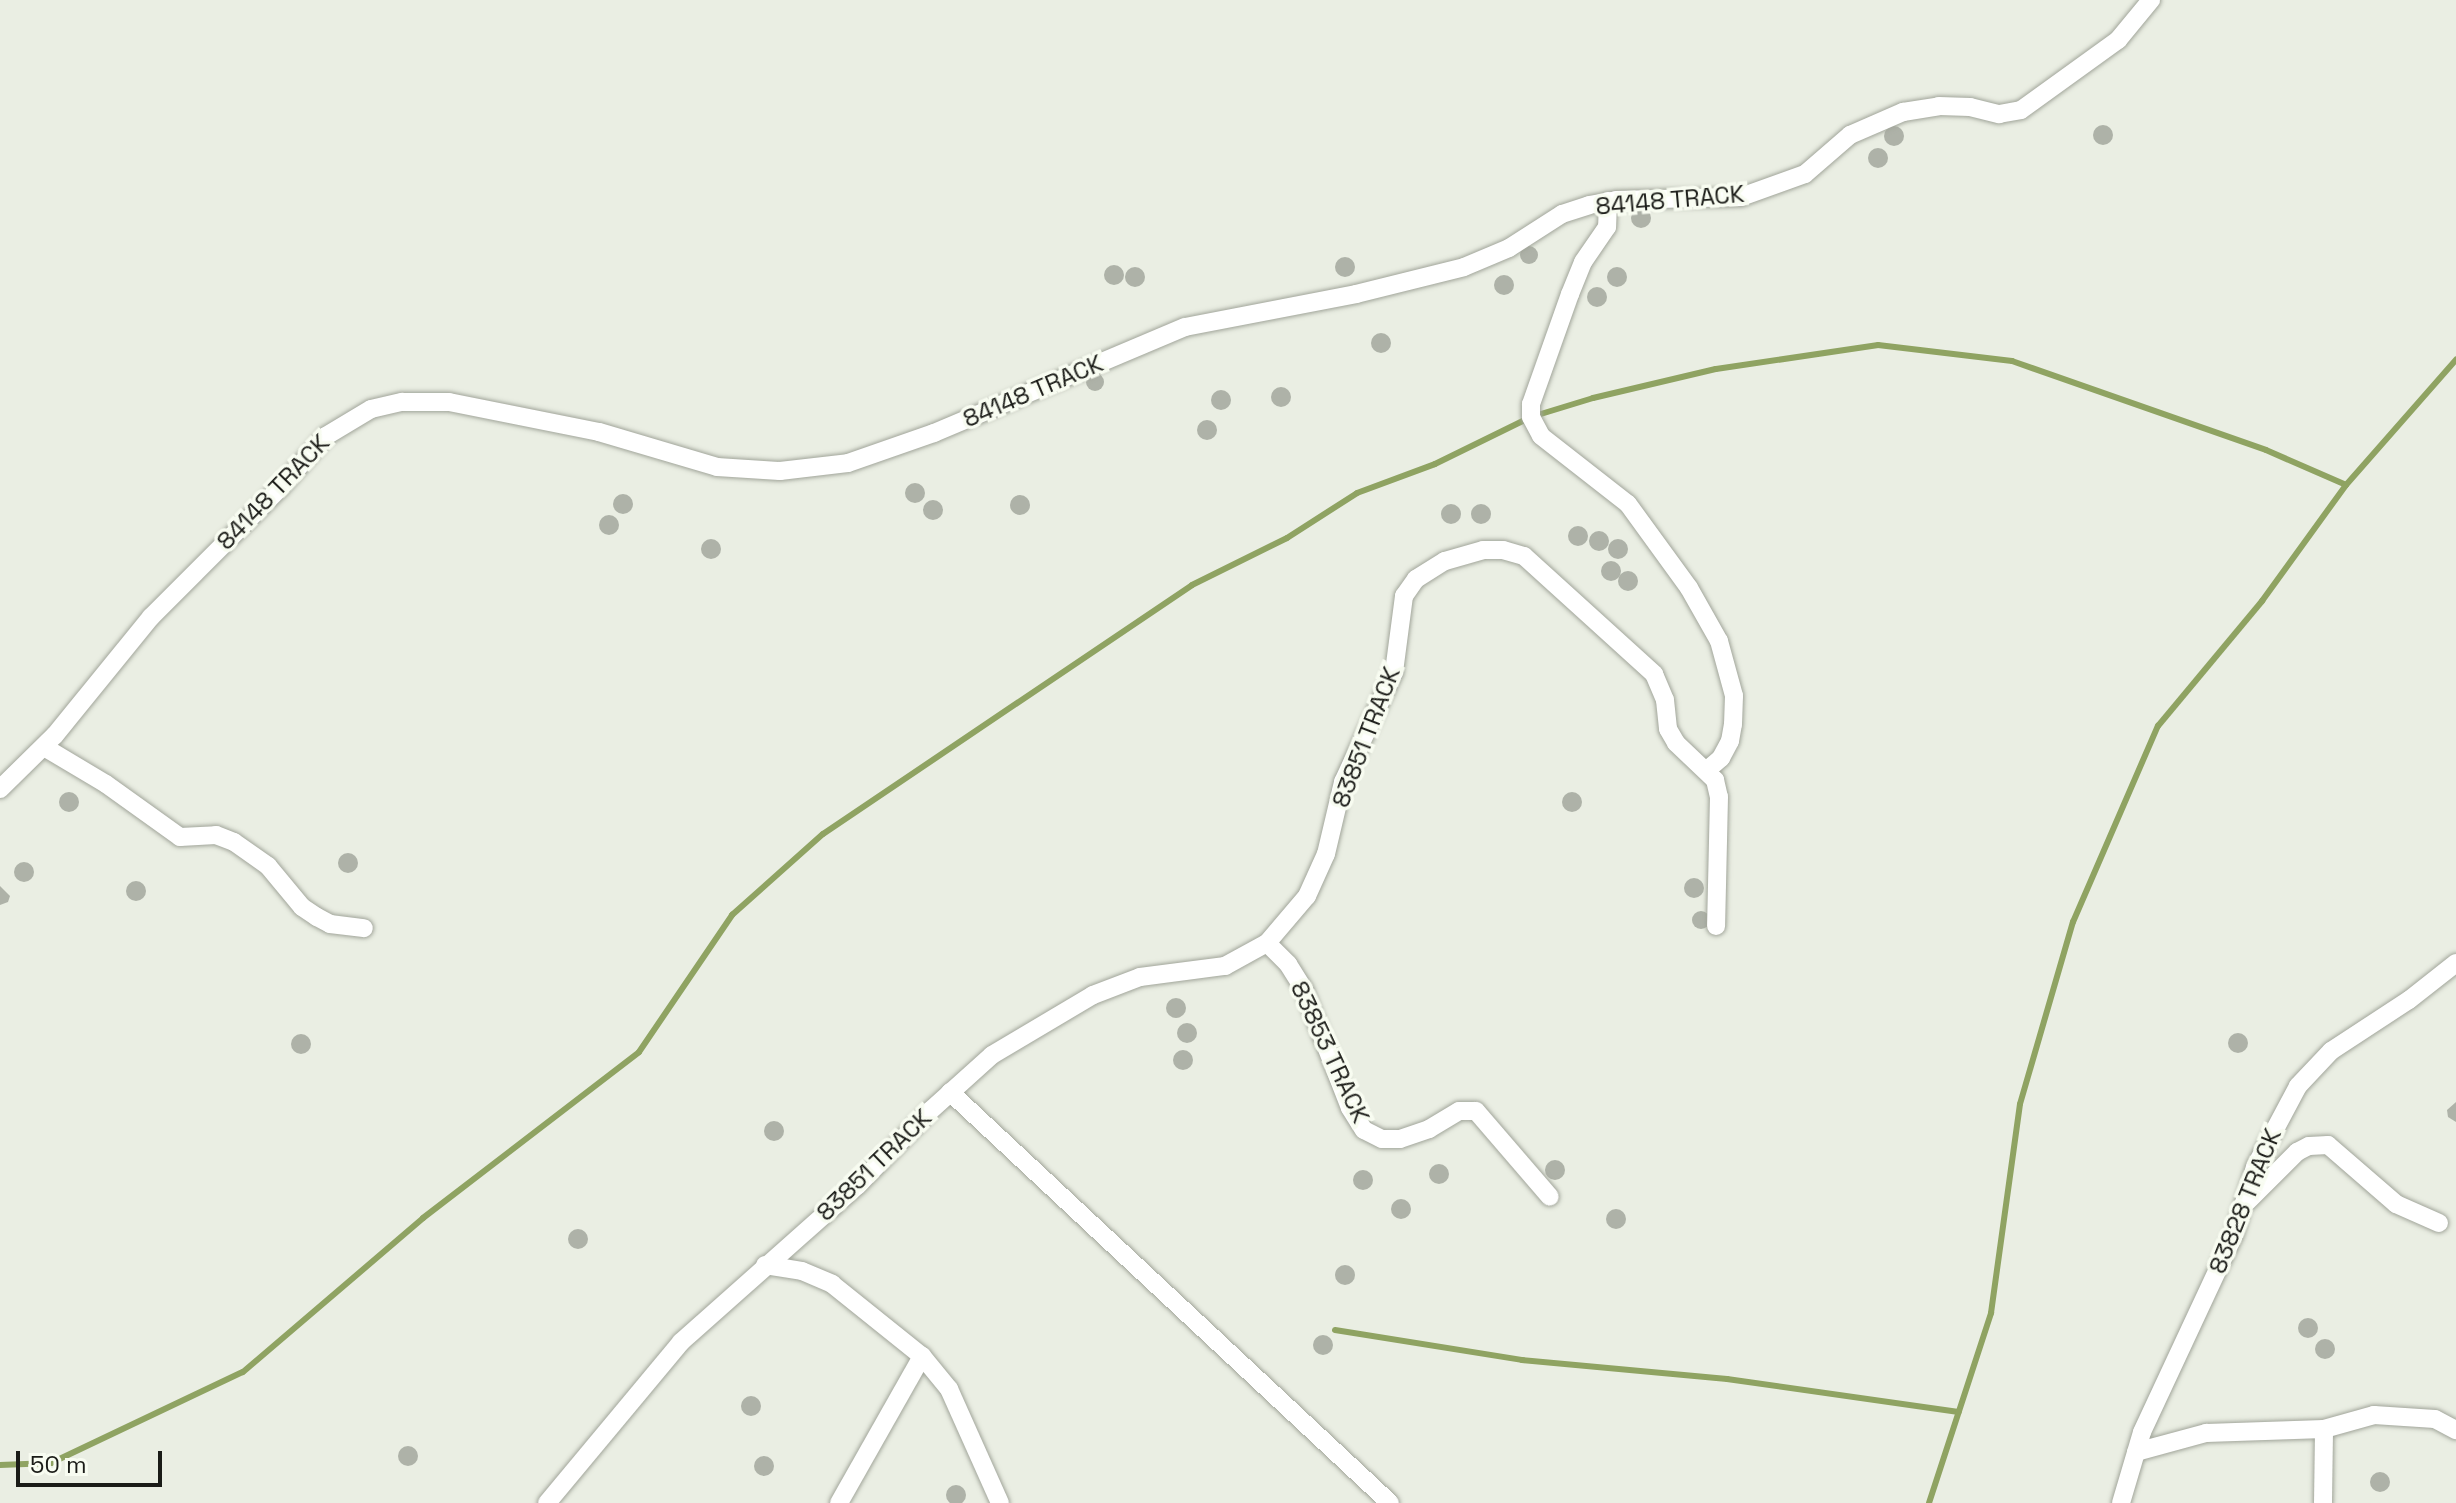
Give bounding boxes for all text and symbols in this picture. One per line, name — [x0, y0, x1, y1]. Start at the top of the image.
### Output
street label: 84148 TRACK — [1594, 179, 1746, 221]
street label: 84148 TRACK — [958, 348, 1108, 434]
street label: 84148 TRACK — [211, 428, 335, 556]
street label: 83851 TRACK — [1326, 662, 1406, 812]
street label: 83853 TRACK — [1284, 976, 1376, 1128]
street label: 83851 TRACK — [810, 1103, 938, 1227]
street label: 83828 TRACK — [2203, 1124, 2287, 1278]
scale bar — [20, 1435, 166, 1485]
text: 50 m — [30, 1449, 87, 1480]

